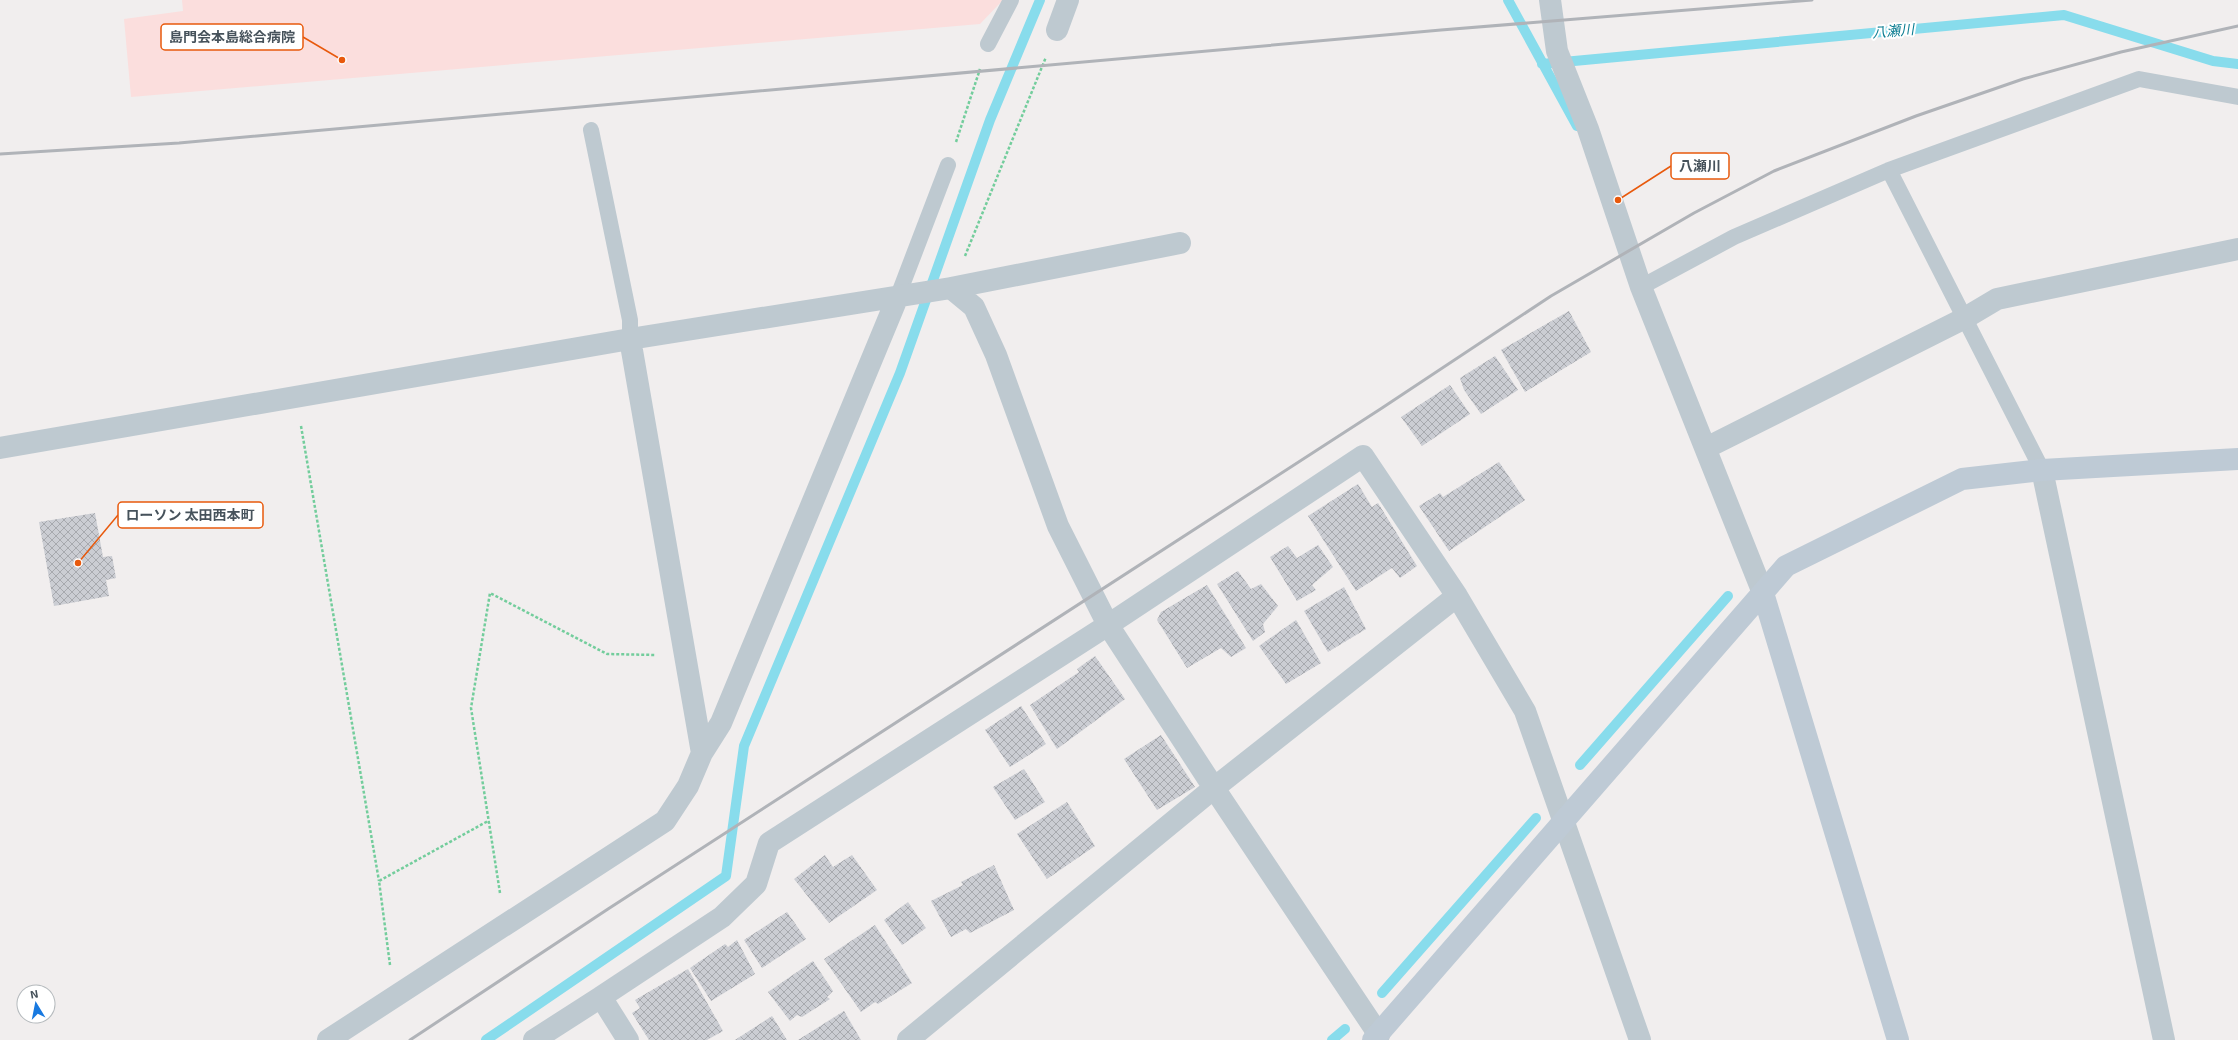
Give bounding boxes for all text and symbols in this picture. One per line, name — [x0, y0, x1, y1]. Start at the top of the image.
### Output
water label: 八瀬川 — [1871, 20, 1917, 41]
callout: 島門会本島総合病院 — [161, 24, 303, 50]
text: 島門会本島総合病院 — [169, 28, 295, 45]
callout: 八瀬川 — [1671, 153, 1729, 179]
text: 八瀬川 — [1679, 157, 1721, 174]
callout: ローソン 太田西本町 — [118, 502, 263, 528]
text: ローソン 太田西本町 — [125, 506, 255, 523]
north arrow — [16, 984, 56, 1024]
text: N — [29, 987, 39, 1001]

